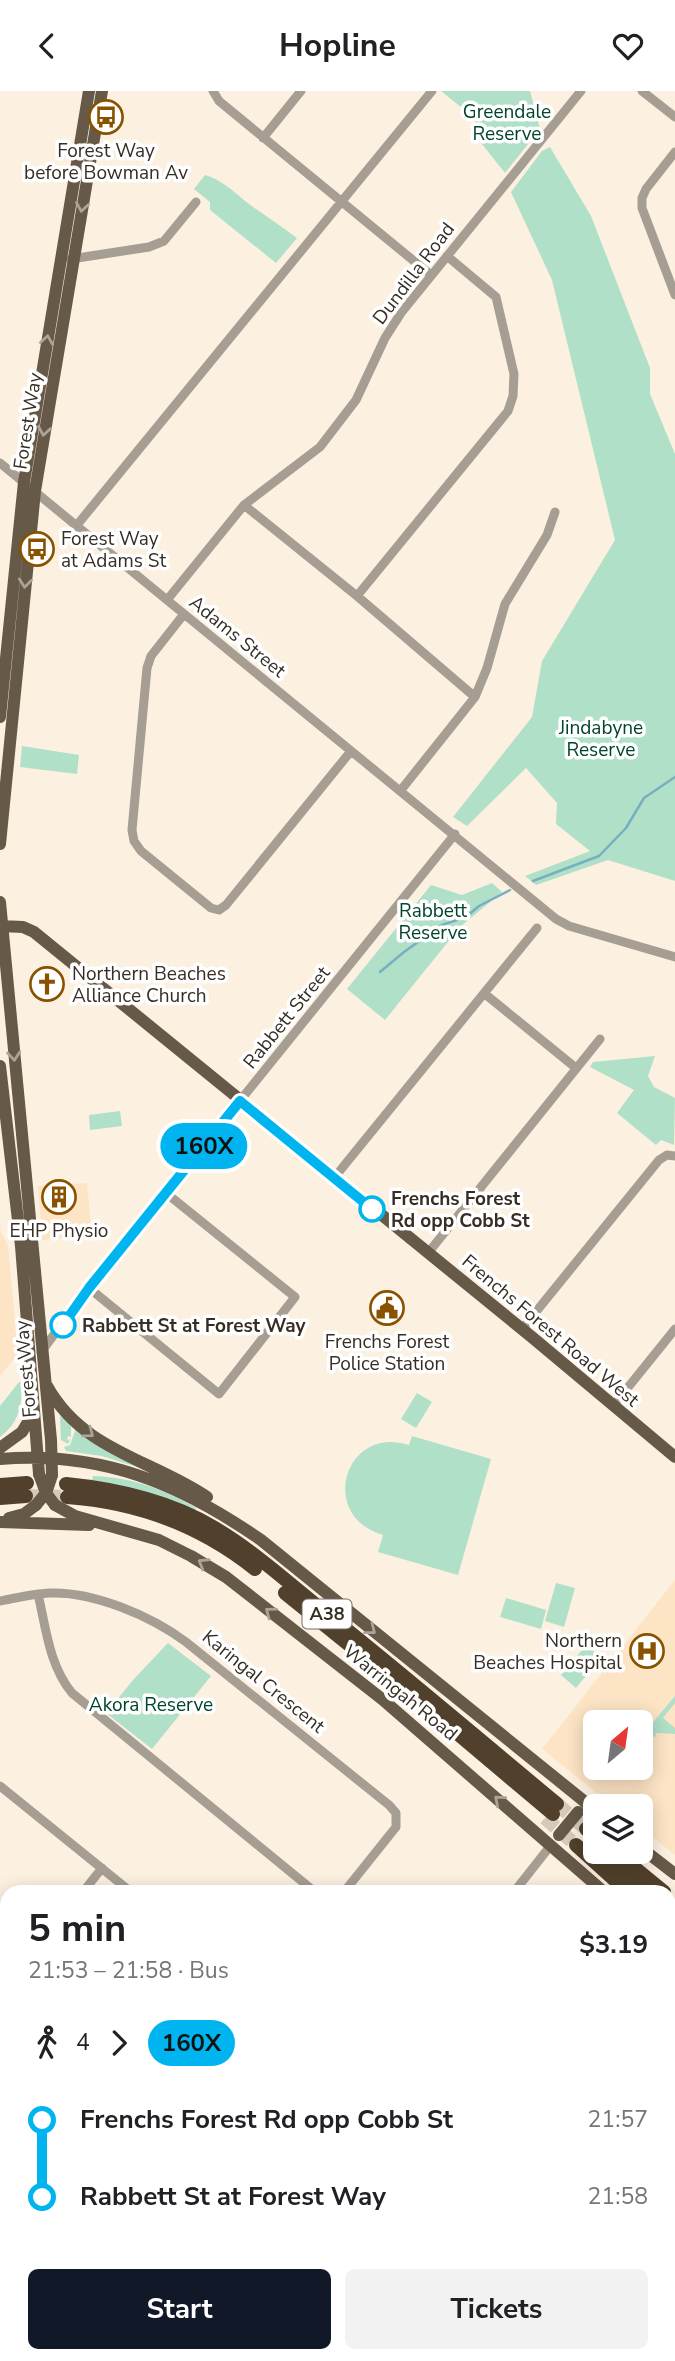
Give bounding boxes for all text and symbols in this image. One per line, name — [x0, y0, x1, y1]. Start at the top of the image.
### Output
text: Hopline — [279, 24, 396, 67]
icon: back — [28, 27, 66, 65]
icon: heart — [609, 27, 647, 65]
bus stop icon: Forest Way before Bowman Av — [87, 98, 125, 136]
park label: Greendale Reserve — [463, 99, 551, 147]
place label: Forest Way before Bowman Av — [24, 138, 188, 186]
one-way arrow — [75, 201, 90, 212]
street label: Dundilla Road — [367, 217, 461, 330]
one-way arrow — [39, 334, 54, 346]
street label: Forest Way — [8, 371, 48, 471]
one-way arrow — [37, 425, 52, 437]
place label: Forest Way at Adams St — [61, 526, 166, 574]
bus stop icon: Forest Way at Adams St — [18, 530, 56, 568]
one-way arrow — [18, 578, 33, 589]
street label: Adams Street — [184, 590, 291, 684]
park label: Jindabyne Reserve — [558, 715, 643, 763]
park label: Rabbett Reserve — [399, 898, 467, 946]
place label: Northern Beaches Alliance Church — [72, 961, 226, 1009]
street label: Rabbett Street — [237, 961, 336, 1074]
church icon: Northern Beaches Alliance Church — [28, 965, 66, 1003]
one-way arrow — [6, 1050, 21, 1061]
line badge: 160X — [155, 1123, 253, 1169]
text: 160X — [174, 1130, 234, 1162]
building icon: EHP Physio — [40, 1178, 78, 1216]
place label: Frenchs Forest Rd opp Cobb St — [391, 1186, 530, 1234]
marker: Frenchs Forest Rd opp Cobb St — [359, 1196, 385, 1222]
place label: EHP Physio — [10, 1218, 108, 1244]
street label: Frenchs Forest Road West — [456, 1249, 645, 1413]
public building icon: Frenchs Forest Police Station — [368, 1289, 406, 1327]
marker: Rabbett St at Forest Way — [50, 1312, 76, 1338]
place label: Rabbett St at Forest Way — [82, 1313, 307, 1339]
street label: Forest Way — [9, 1319, 43, 1419]
place label: Frenchs Forest Police Station — [325, 1329, 450, 1377]
one-way arrow — [82, 1425, 94, 1437]
one-way arrow — [198, 1559, 211, 1572]
road number: A38 — [302, 1599, 352, 1629]
one-way arrow — [266, 1608, 278, 1621]
one-way arrow — [363, 1621, 376, 1634]
street label: Karingal Crescent — [197, 1624, 330, 1739]
place label: Northern Beaches Hospital — [473, 1628, 622, 1676]
hospital icon: Northern Beaches Hospital — [628, 1632, 666, 1670]
street label: Warringah Road — [338, 1639, 463, 1747]
park label: Akora Reserve — [89, 1692, 213, 1718]
north arrow — [583, 1710, 653, 1780]
map controls — [583, 1710, 653, 1864]
button: layers — [583, 1794, 653, 1864]
one-way arrow — [495, 1796, 508, 1808]
text: 5 min — [28, 1903, 126, 1954]
text: $3.19 — [579, 1927, 648, 1962]
text: 21:53 – 21:58 · Bus — [28, 1955, 229, 1986]
icon: walk — [28, 2024, 66, 2062]
icon: forward — [100, 2024, 138, 2062]
text: 4 — [76, 2027, 90, 2058]
text: 160X — [162, 2027, 221, 2059]
text: Frenchs Forest Rd opp Cobb St — [80, 2102, 453, 2137]
text: 21:57 — [588, 2104, 648, 2135]
text: Rabbett St at Forest Way — [80, 2179, 386, 2214]
text: 21:58 — [588, 2181, 648, 2212]
button: Start — [28, 2269, 331, 2349]
button: Tickets — [345, 2269, 648, 2349]

